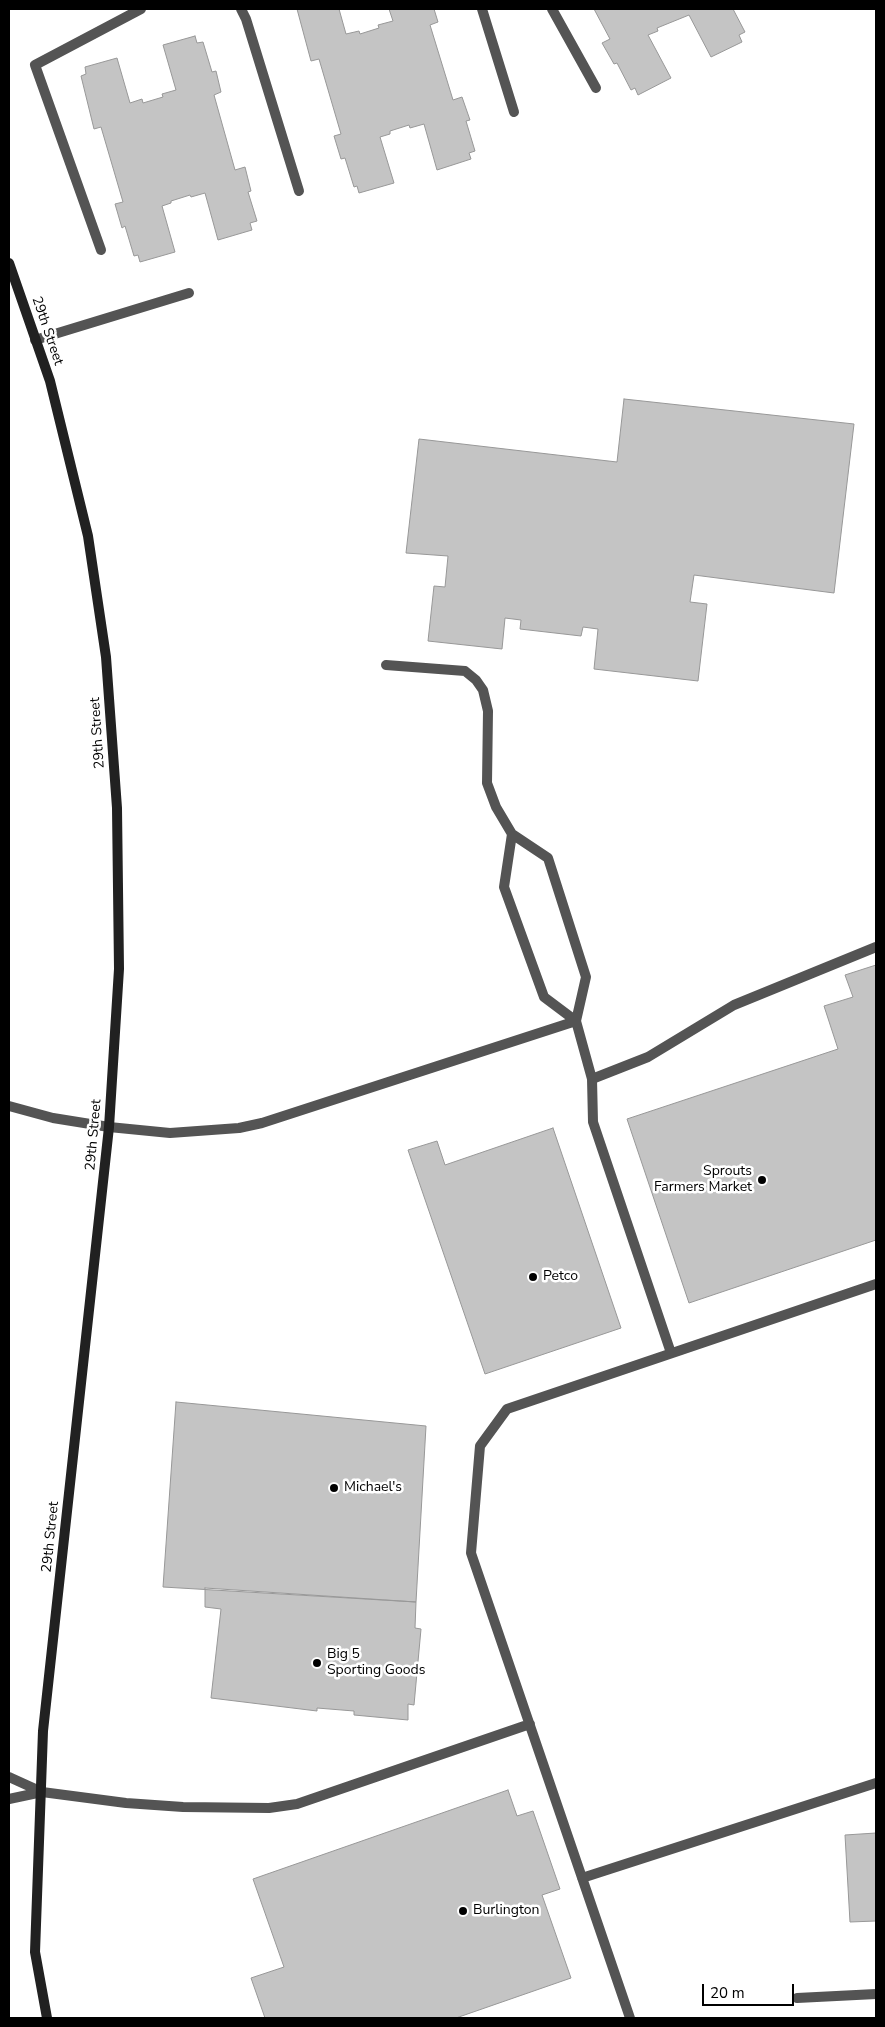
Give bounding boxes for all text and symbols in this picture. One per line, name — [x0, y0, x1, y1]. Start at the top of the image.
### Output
street label: 29th Street — [27, 294, 67, 368]
street label: 29th Street — [87, 697, 109, 769]
street label: 29th Street — [83, 1099, 105, 1171]
place label: Sprouts Farmers Market — [654, 1164, 752, 1196]
marker: Sprouts Farmers Market — [756, 1174, 768, 1186]
place label: Petco — [543, 1269, 578, 1285]
marker: Petco — [527, 1271, 539, 1283]
place label: Michael's — [344, 1480, 402, 1496]
marker: Michael's — [328, 1482, 340, 1494]
street label: 29th Street — [39, 1501, 63, 1573]
place label: Big 5 Sporting Goods — [327, 1647, 425, 1680]
marker: Big 5 Sporting Goods — [311, 1657, 323, 1669]
place label: Burlington — [473, 1903, 539, 1919]
marker: Burlington — [457, 1905, 469, 1917]
scale bar — [705, 1974, 798, 2006]
text: 20 m — [710, 1983, 745, 2003]

